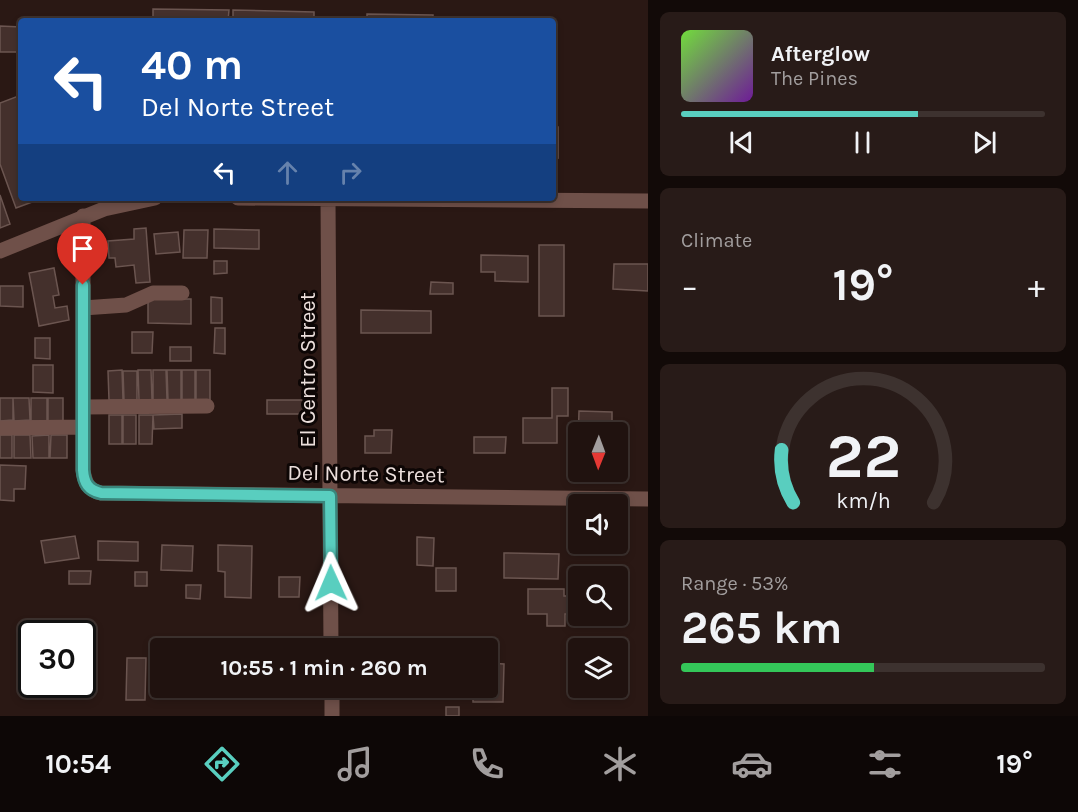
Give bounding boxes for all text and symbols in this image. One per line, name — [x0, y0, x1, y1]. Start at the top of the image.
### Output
text: 40 m — [141, 40, 243, 90]
text: Afterglow — [771, 41, 870, 67]
icon: left — [42, 42, 120, 120]
text: The Pines — [771, 67, 858, 90]
text: Del Norte Street — [141, 91, 334, 123]
icon: previous — [725, 126, 758, 159]
icon: pause — [846, 126, 879, 159]
icon: next — [968, 126, 1001, 159]
icon: left — [208, 156, 241, 189]
icon: ahead — [271, 156, 304, 189]
icon: right — [334, 156, 367, 189]
pin — [57, 223, 108, 285]
text: Climate — [681, 229, 752, 252]
icon: arrive — [66, 232, 99, 265]
text: 19° — [833, 259, 893, 311]
text: − — [681, 267, 698, 305]
text: + — [1028, 267, 1045, 305]
street label: El Centro Street — [295, 292, 321, 448]
text: 22 — [825, 420, 901, 493]
north arrow — [568, 422, 628, 482]
map controls — [568, 422, 628, 698]
street label: Del Norte Street — [287, 460, 445, 488]
text: km/h — [836, 488, 890, 513]
button: sound — [568, 494, 628, 554]
position arrow — [299, 551, 363, 615]
button: search — [568, 566, 628, 626]
text: Range · 53% — [681, 572, 789, 595]
text: 265 km — [681, 602, 842, 654]
speed limit sign: 30 — [18, 620, 96, 698]
button: layers — [568, 638, 628, 698]
text: 10:55 · 1 min · 260 m — [220, 655, 428, 681]
icon: directions — [201, 743, 243, 785]
icon: music — [334, 743, 376, 785]
icon: phone — [466, 743, 508, 785]
icon: climate — [599, 743, 641, 785]
icon: car — [731, 743, 773, 785]
icon: filters — [864, 743, 906, 785]
text: 10:54 — [45, 748, 111, 780]
text: 19° — [996, 748, 1033, 780]

